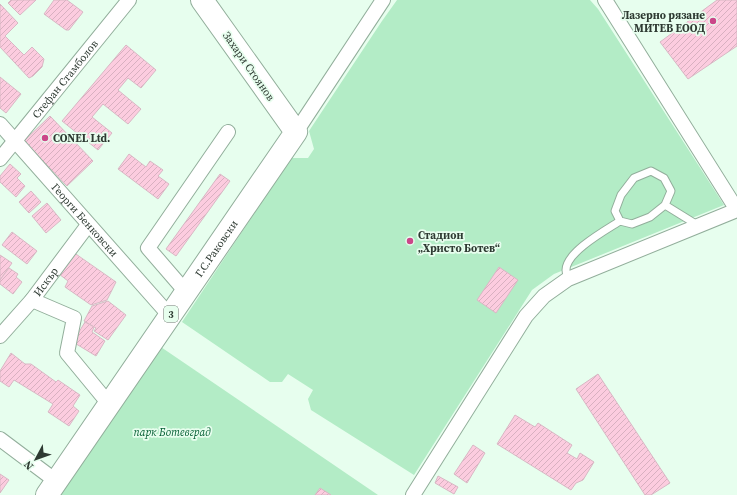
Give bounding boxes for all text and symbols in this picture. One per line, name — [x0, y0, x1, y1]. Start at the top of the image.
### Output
place label: Лазерно рязане МИТЕВ ЕООД — [622, 8, 705, 36]
marker: Лазерно рязане МИТЕВ ЕООД — [708, 16, 718, 26]
street label: Захари Стоянов — [219, 29, 278, 104]
street label: Стефан Стамболов — [29, 37, 102, 122]
place label: CONEL Ltd. — [53, 131, 110, 146]
marker: CONEL Ltd. — [40, 133, 50, 143]
street label: Георги Бенковски — [48, 180, 121, 260]
street label: Г.С.Раковски — [192, 217, 242, 280]
place label: Стадион „Христо Ботев“ — [418, 228, 500, 256]
marker: Стадион „Христо Ботев“ — [405, 236, 415, 246]
street label: Искър — [30, 264, 62, 300]
road number: 3 — [164, 306, 178, 322]
park label: парк Ботевград — [134, 425, 211, 440]
north arrow — [16, 439, 56, 479]
text: N — [21, 457, 37, 473]

